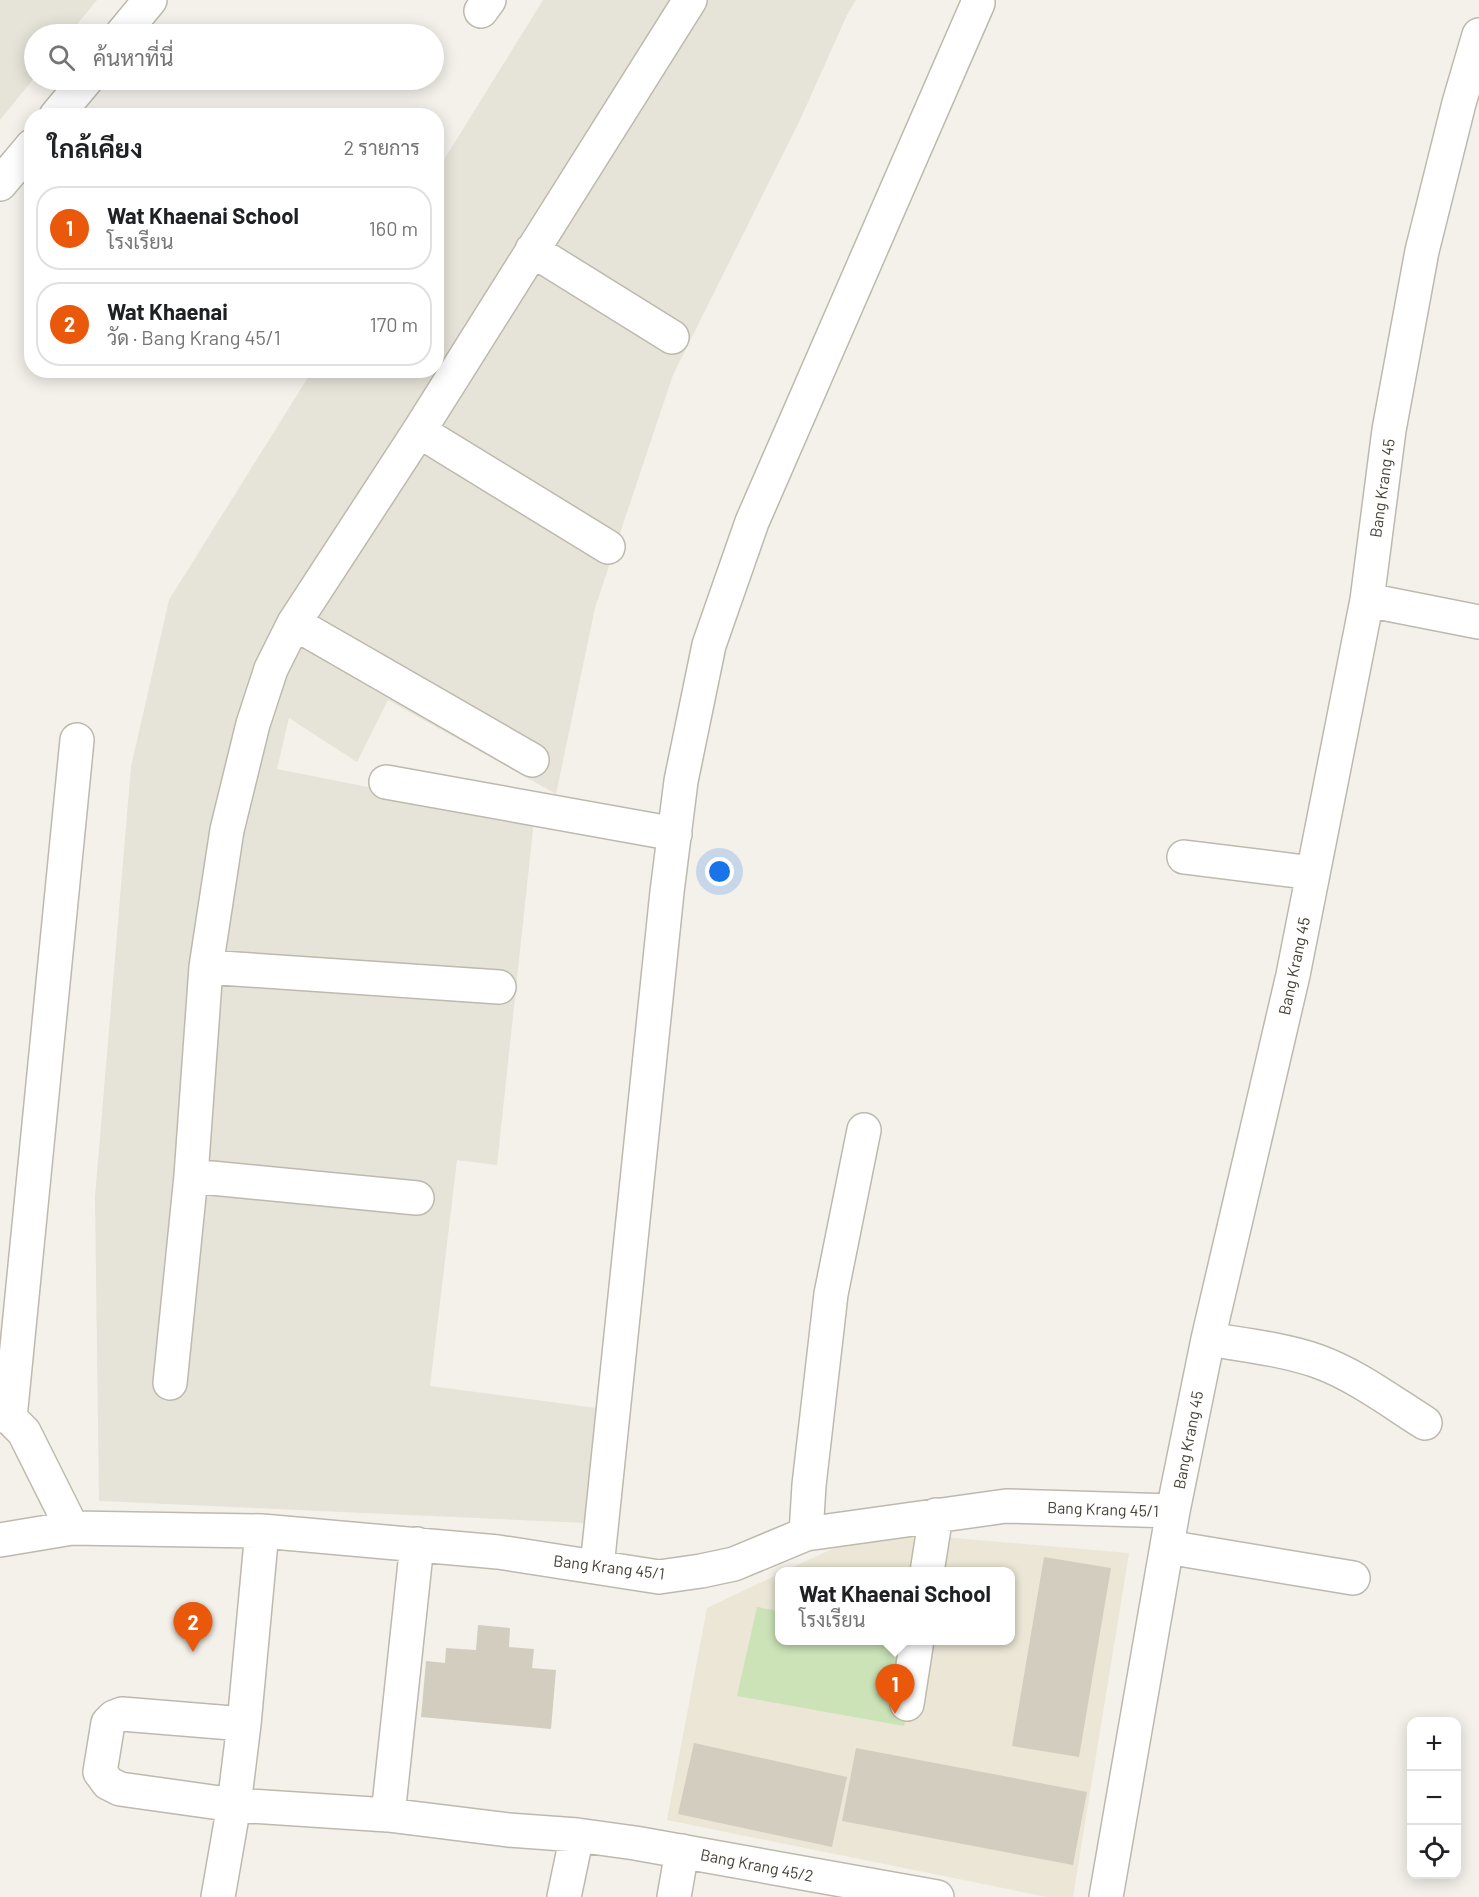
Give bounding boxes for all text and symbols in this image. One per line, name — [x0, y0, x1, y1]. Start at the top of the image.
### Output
search box — [24, 24, 444, 90]
icon: search — [45, 41, 78, 74]
text: ค้นหาที่นี่ — [93, 44, 173, 70]
text: ใกล้เคียง — [48, 132, 143, 163]
text: 2 รายการ — [344, 135, 420, 159]
text: Wat Khaenai School — [107, 202, 299, 228]
text: 1 — [66, 216, 73, 240]
text: 160 m — [369, 216, 418, 240]
text: โรงเรียน — [107, 229, 173, 253]
text: Wat Khaenai — [107, 298, 228, 324]
text: 2 — [64, 312, 75, 336]
text: 170 m — [370, 312, 418, 336]
text: วัด · Bang Krang 45/1 — [107, 325, 281, 349]
street label: Bang Krang 45 — [1365, 437, 1398, 539]
your location — [705, 857, 734, 886]
street label: Bang Krang 45 — [1274, 915, 1313, 1017]
street label: Bang Krang 45 — [1169, 1389, 1206, 1491]
street label: Bang Krang 45/1 — [1047, 1497, 1159, 1520]
street label: Bang Krang 45/1 — [552, 1550, 666, 1583]
popup — [775, 1567, 1015, 1645]
text: Wat Khaenai School — [799, 1580, 991, 1606]
pin: 2 — [174, 1602, 212, 1652]
text: โรงเรียน — [799, 1607, 865, 1631]
pin: 1 — [876, 1664, 914, 1714]
map controls — [1407, 1717, 1461, 1879]
button: + — [1407, 1717, 1461, 1771]
button: − — [1407, 1771, 1461, 1825]
button: locate — [1407, 1825, 1461, 1879]
street label: Bang Krang 45/2 — [699, 1844, 815, 1885]

